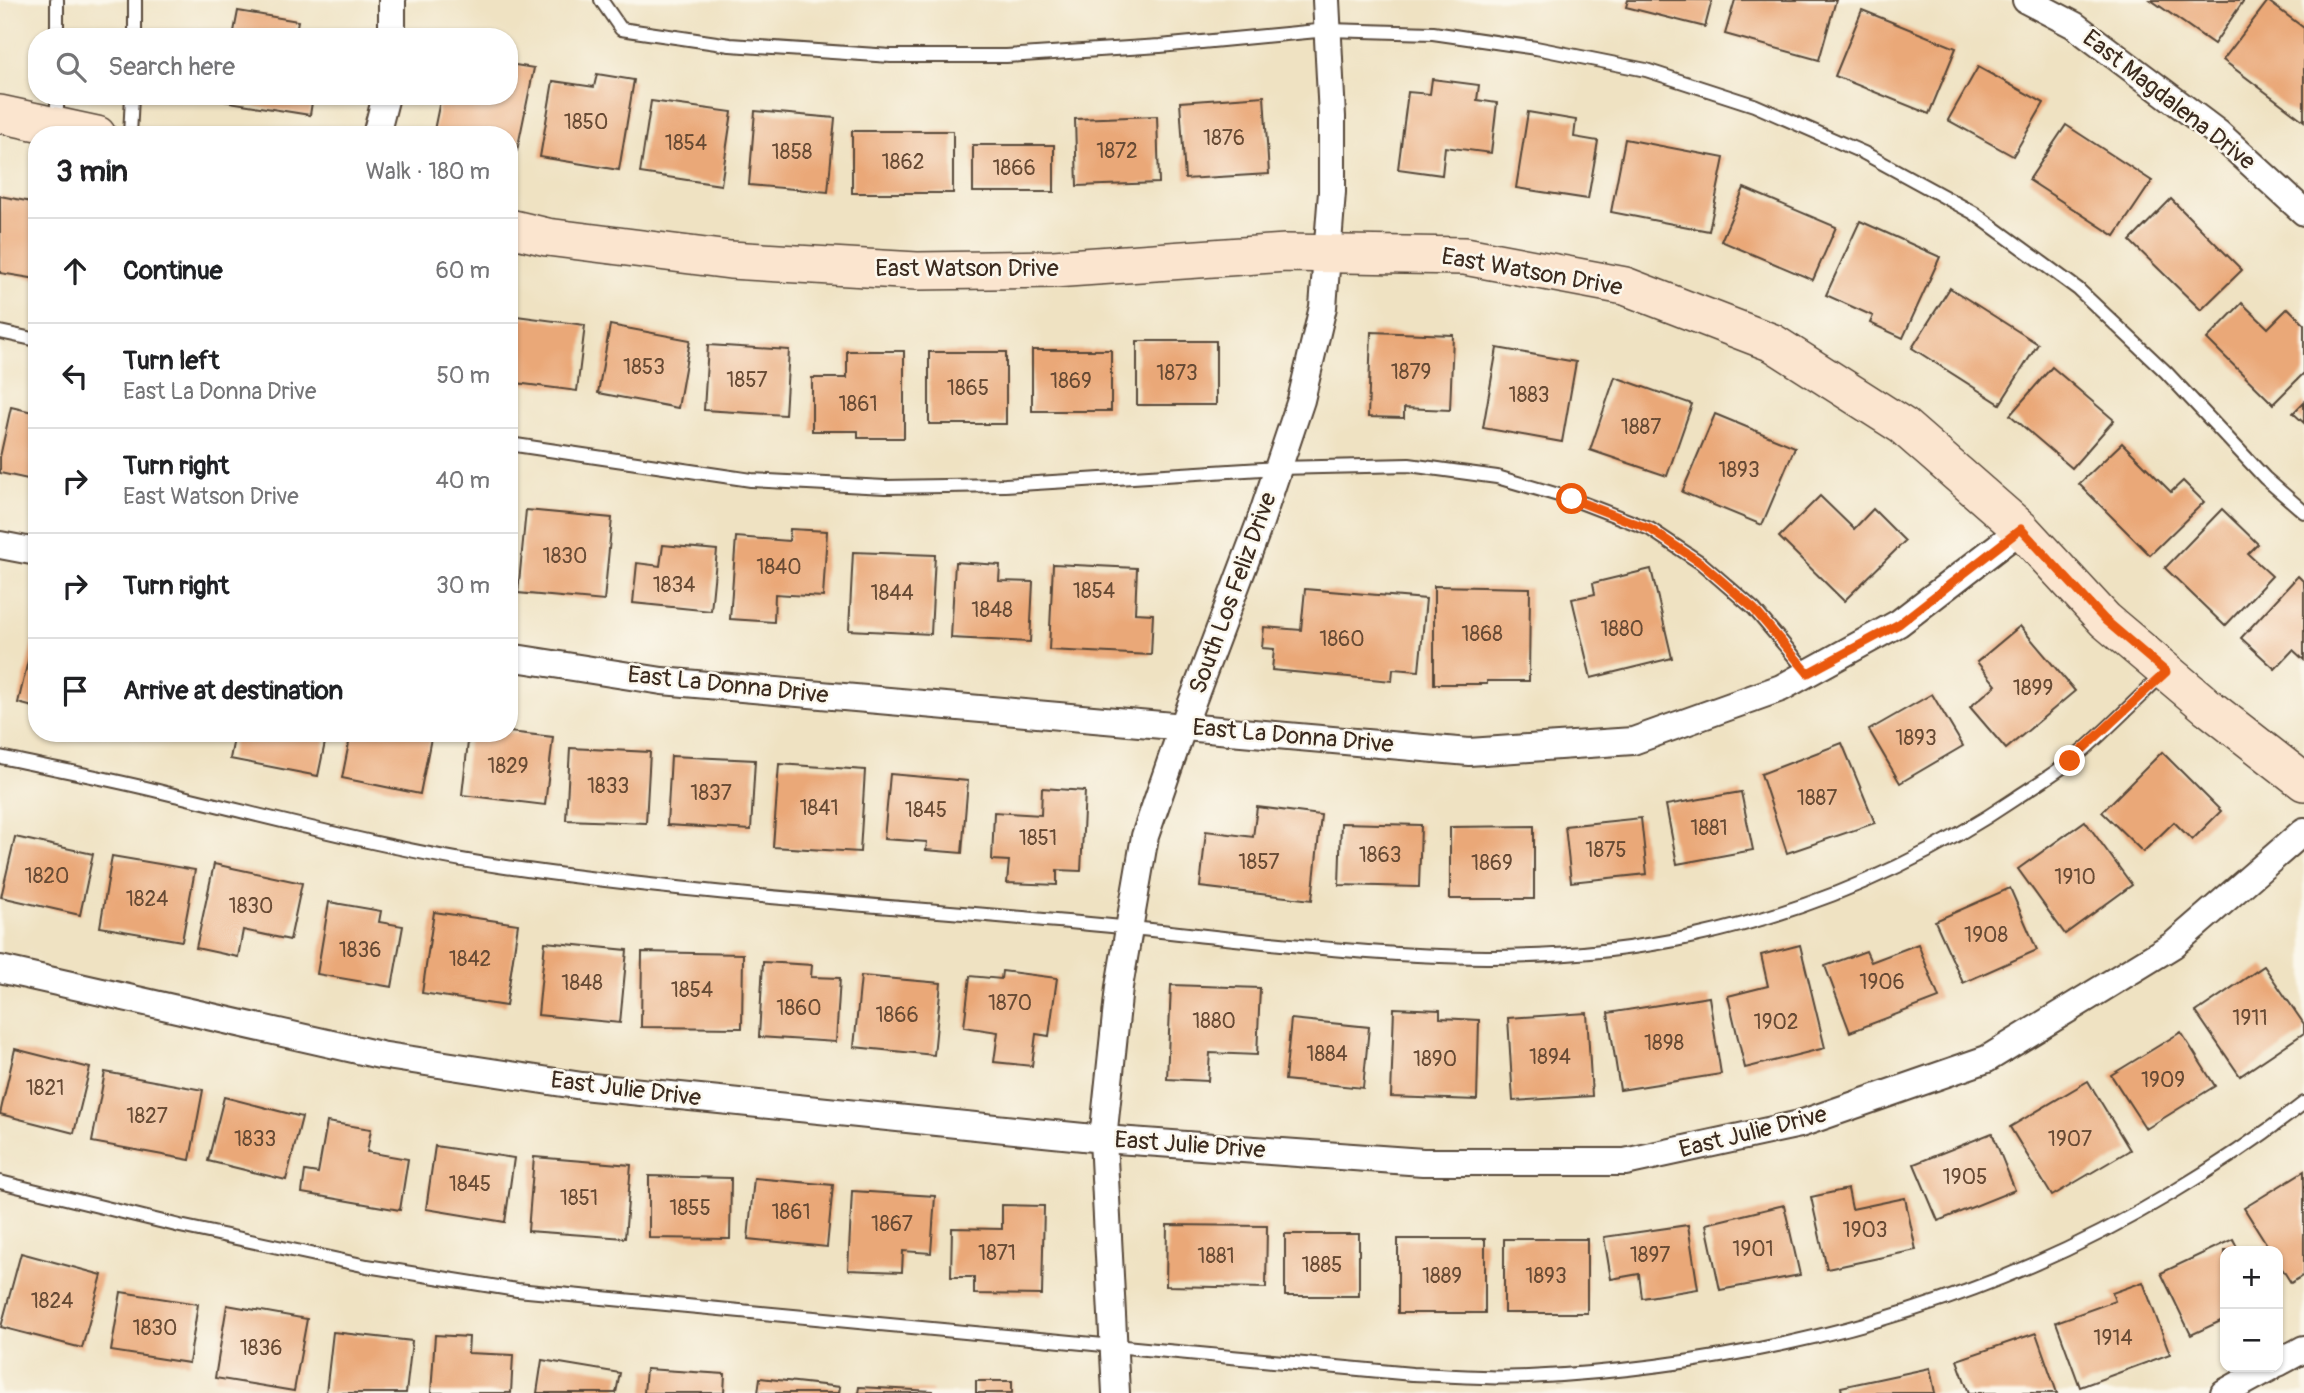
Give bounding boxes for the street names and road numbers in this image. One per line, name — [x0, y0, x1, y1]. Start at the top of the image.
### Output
street label: East Magdalena Drive — [2077, 24, 2261, 176]
street label: East Watson Drive — [1439, 242, 1625, 302]
street label: East Watson Drive — [875, 254, 1059, 283]
street label: South Los Feliz Drive — [1183, 488, 1283, 698]
street label: East La Donna Drive — [626, 660, 830, 710]
street label: East La Donna Drive — [1191, 713, 1395, 759]
street label: East Julie Drive — [549, 1065, 703, 1113]
street label: East Julie Drive — [1676, 1100, 1830, 1164]
street label: East Julie Drive — [1114, 1125, 1267, 1165]

